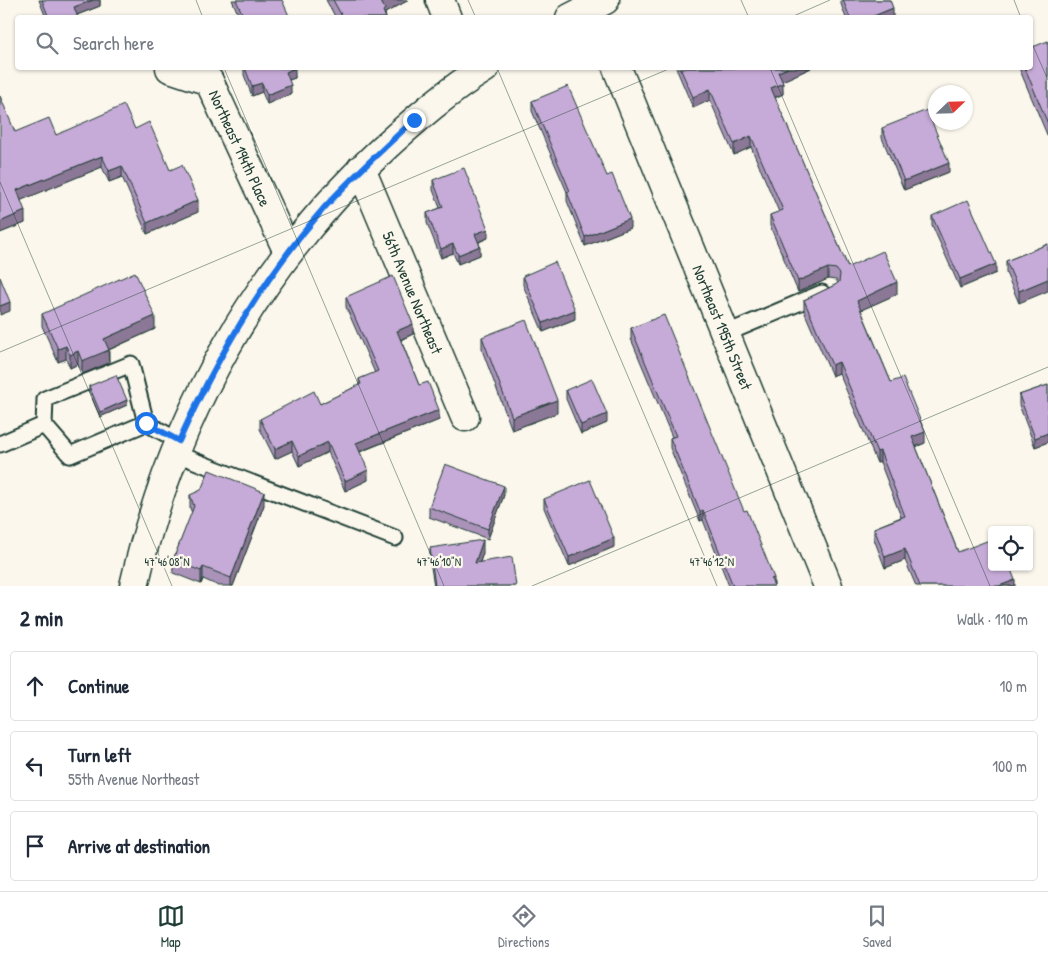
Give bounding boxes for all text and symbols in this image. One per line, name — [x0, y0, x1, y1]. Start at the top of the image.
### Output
search box — [15, 15, 1033, 70]
icon: search — [33, 29, 61, 57]
text: Search here — [73, 30, 154, 56]
north arrow — [928, 85, 973, 130]
street label: Northeast 194th Place — [204, 86, 277, 210]
route end — [403, 109, 426, 132]
street label: 56th Avenue Northeast — [377, 228, 449, 358]
street label: Northeast 195th Street — [687, 262, 758, 394]
route start — [135, 412, 158, 435]
map controls — [988, 526, 1033, 571]
button: locate — [988, 526, 1033, 571]
text: 47°46'08"N — [144, 553, 190, 570]
text: 47°46'10"N — [417, 553, 461, 570]
text: 47°46'12"N — [690, 553, 734, 570]
text: 2 min — [20, 604, 63, 633]
text: Walk · 110 m — [957, 608, 1028, 630]
icon: ahead — [21, 672, 49, 700]
text: Continue — [68, 673, 129, 699]
text: 10 m — [999, 675, 1027, 697]
text: Turn left — [68, 742, 131, 768]
icon: left — [21, 752, 49, 780]
text: 100 m — [992, 755, 1027, 777]
text: 55th Avenue Northeast — [68, 768, 199, 790]
icon: arrive — [21, 832, 49, 860]
text: Arrive at destination — [68, 833, 210, 859]
tab: Map — [157, 902, 185, 951]
tab: Directions — [498, 902, 549, 951]
tab: Saved — [863, 902, 891, 951]

